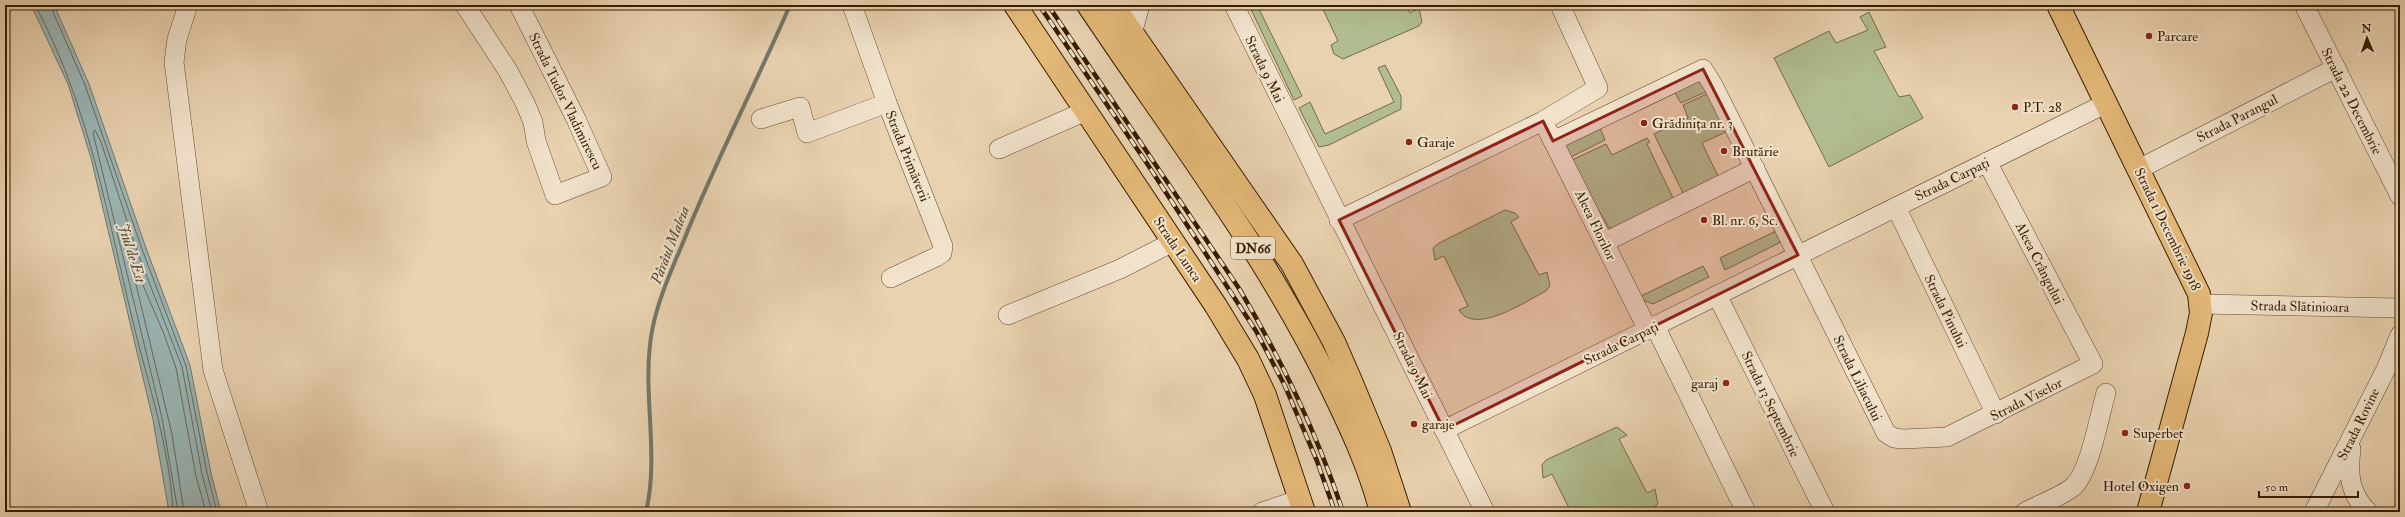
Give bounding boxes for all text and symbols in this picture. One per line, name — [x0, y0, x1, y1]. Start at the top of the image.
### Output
north arrow — [2347, 18, 2387, 58]
text: N — [2361, 22, 2373, 35]
place label: Parcare — [2157, 28, 2198, 45]
street label: Strada Tudor Vladimirescu — [525, 30, 606, 173]
marker: Parcare — [2144, 31, 2154, 41]
street label: Strada 9 Mai — [1241, 33, 1288, 106]
street label: Strada 22 Decembrie — [2317, 45, 2386, 157]
street label: Strada Parangul — [2194, 91, 2281, 146]
place label: P.T. 28 — [2023, 99, 2062, 116]
marker: P.T. 28 — [2010, 102, 2020, 112]
street label: Strada Primăverii — [882, 108, 934, 204]
place label: Grădinița nr. 3 — [1652, 115, 1733, 132]
marker: Grădinița nr. 3 — [1639, 118, 1649, 128]
place label: Garaje — [1417, 134, 1455, 151]
marker: Garaje — [1404, 137, 1414, 147]
place label: Brutărie — [1732, 143, 1779, 160]
marker: Brutărie — [1719, 146, 1729, 156]
street label: Strada Carpați — [1912, 154, 1993, 206]
street label: Strada 1 Decembrie 1918 — [2130, 165, 2205, 294]
street label: Aleea Florilor — [1571, 186, 1620, 264]
water label: Pârâul Maleia — [646, 203, 694, 288]
place label: Bl. nr. 6, Sc. — [1712, 212, 1778, 229]
street label: Strada Lunca — [1150, 213, 1206, 285]
marker: Bl. nr. 6, Sc. — [1699, 215, 1709, 225]
street label: Aleea Crângului — [2011, 218, 2068, 307]
water label: Jiul de Est — [113, 221, 150, 286]
road number: DN66 — [1231, 237, 1275, 259]
street label: Strada Pinului — [1920, 272, 1971, 351]
street label: Strada Slătinioara — [2251, 297, 2350, 316]
street label: Strada Carpați — [1581, 318, 1662, 370]
street label: Strada 9 Mai — [1389, 329, 1436, 402]
street label: Strada Liliacului — [1829, 333, 1886, 424]
street label: Strada 13 Septembrie — [1737, 349, 1804, 460]
street label: Strada Viselor — [1987, 374, 2066, 425]
place label: garaj — [1691, 375, 1718, 392]
marker: garaj — [1721, 378, 1731, 388]
street label: Strada Rovine — [2334, 385, 2383, 463]
place label: garaje — [1422, 416, 1455, 433]
marker: garaje — [1409, 419, 1419, 429]
place label: Superbet — [2133, 425, 2184, 443]
marker: Superbet — [2120, 428, 2130, 438]
scale bar — [2259, 473, 2358, 499]
place label: Hotel Oxigen — [2103, 478, 2179, 495]
text: 50 m — [2265, 480, 2289, 495]
marker: Hotel Oxigen — [2182, 481, 2192, 491]

